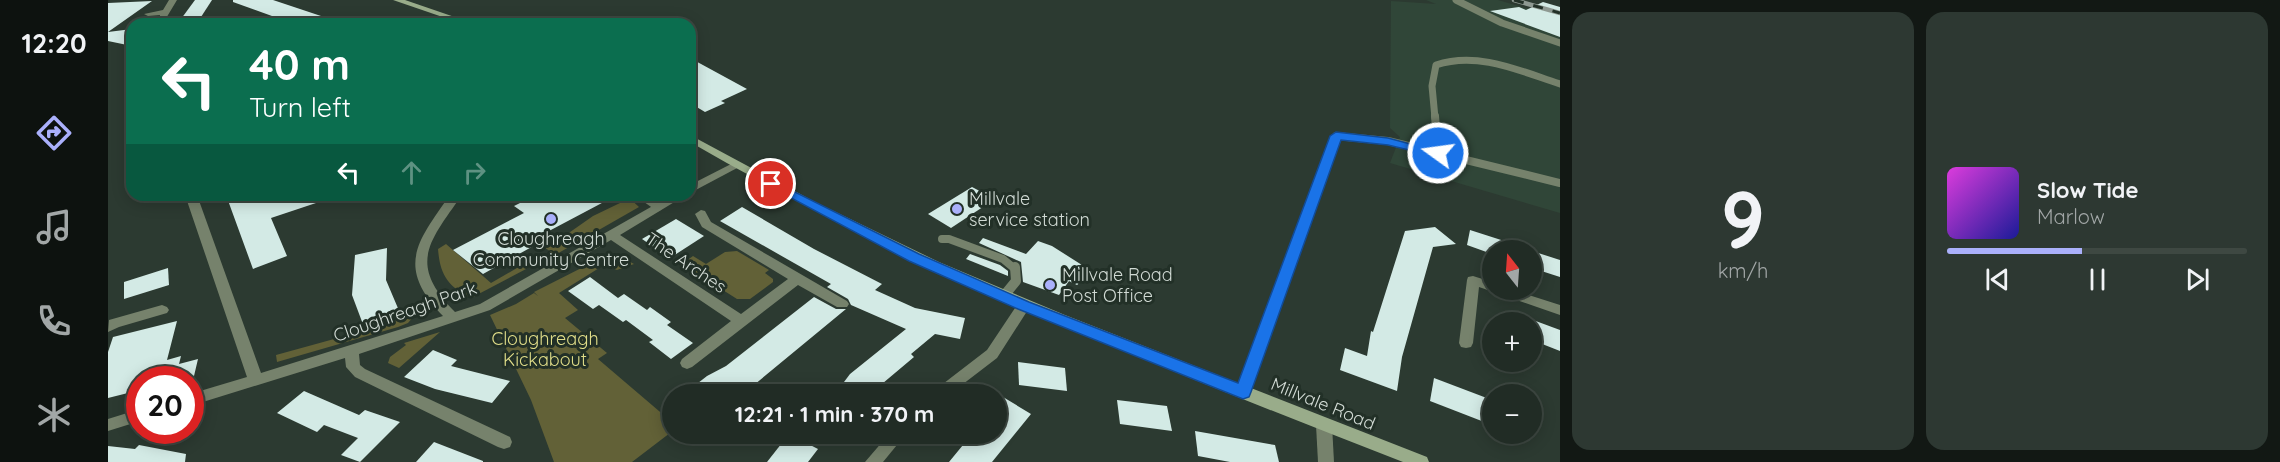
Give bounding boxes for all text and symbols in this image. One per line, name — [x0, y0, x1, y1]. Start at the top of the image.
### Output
text: 12:20 — [21, 26, 87, 60]
text: 40 m — [249, 38, 350, 91]
icon: left — [150, 42, 228, 120]
text: Turn left — [249, 90, 351, 124]
icon: directions — [33, 112, 75, 154]
position arrow — [1406, 121, 1470, 185]
icon: left — [332, 156, 365, 189]
icon: ahead — [395, 156, 428, 189]
icon: right — [458, 156, 491, 189]
pin — [745, 158, 796, 209]
icon: arrive — [754, 167, 787, 200]
text: 9 — [1721, 170, 1765, 268]
text: Slow Tide — [2037, 176, 2138, 204]
place label: Millvale service station — [969, 187, 1090, 231]
marker: Millvale service station — [950, 202, 964, 216]
text: Marlow — [2037, 204, 2105, 229]
icon: music — [33, 206, 75, 248]
marker: Cloughreagh Community Centre — [544, 212, 558, 226]
place label: Cloughreagh Community Centre — [473, 227, 629, 271]
street label: The Arches — [641, 227, 731, 298]
north arrow — [1482, 240, 1542, 300]
map controls — [1482, 240, 1542, 444]
text: km/h — [1718, 258, 1768, 283]
place label: Millvale Road Post Office — [1062, 263, 1173, 307]
icon: previous — [1981, 263, 2014, 296]
icon: pause — [2081, 263, 2114, 296]
icon: next — [2181, 263, 2214, 296]
street label: Cloughreagh Park — [330, 276, 480, 347]
marker: Millvale Road Post Office — [1043, 278, 1057, 292]
icon: phone — [33, 300, 75, 342]
button: + — [1482, 312, 1542, 372]
park label: Cloughreagh Kickabout — [491, 327, 599, 371]
speed limit sign: 20 — [126, 366, 204, 444]
street label: Millvale Road — [1268, 372, 1379, 435]
button: − — [1482, 384, 1542, 444]
icon: climate — [33, 394, 75, 436]
text: 12:21 · 1 min · 370 m — [735, 400, 934, 428]

